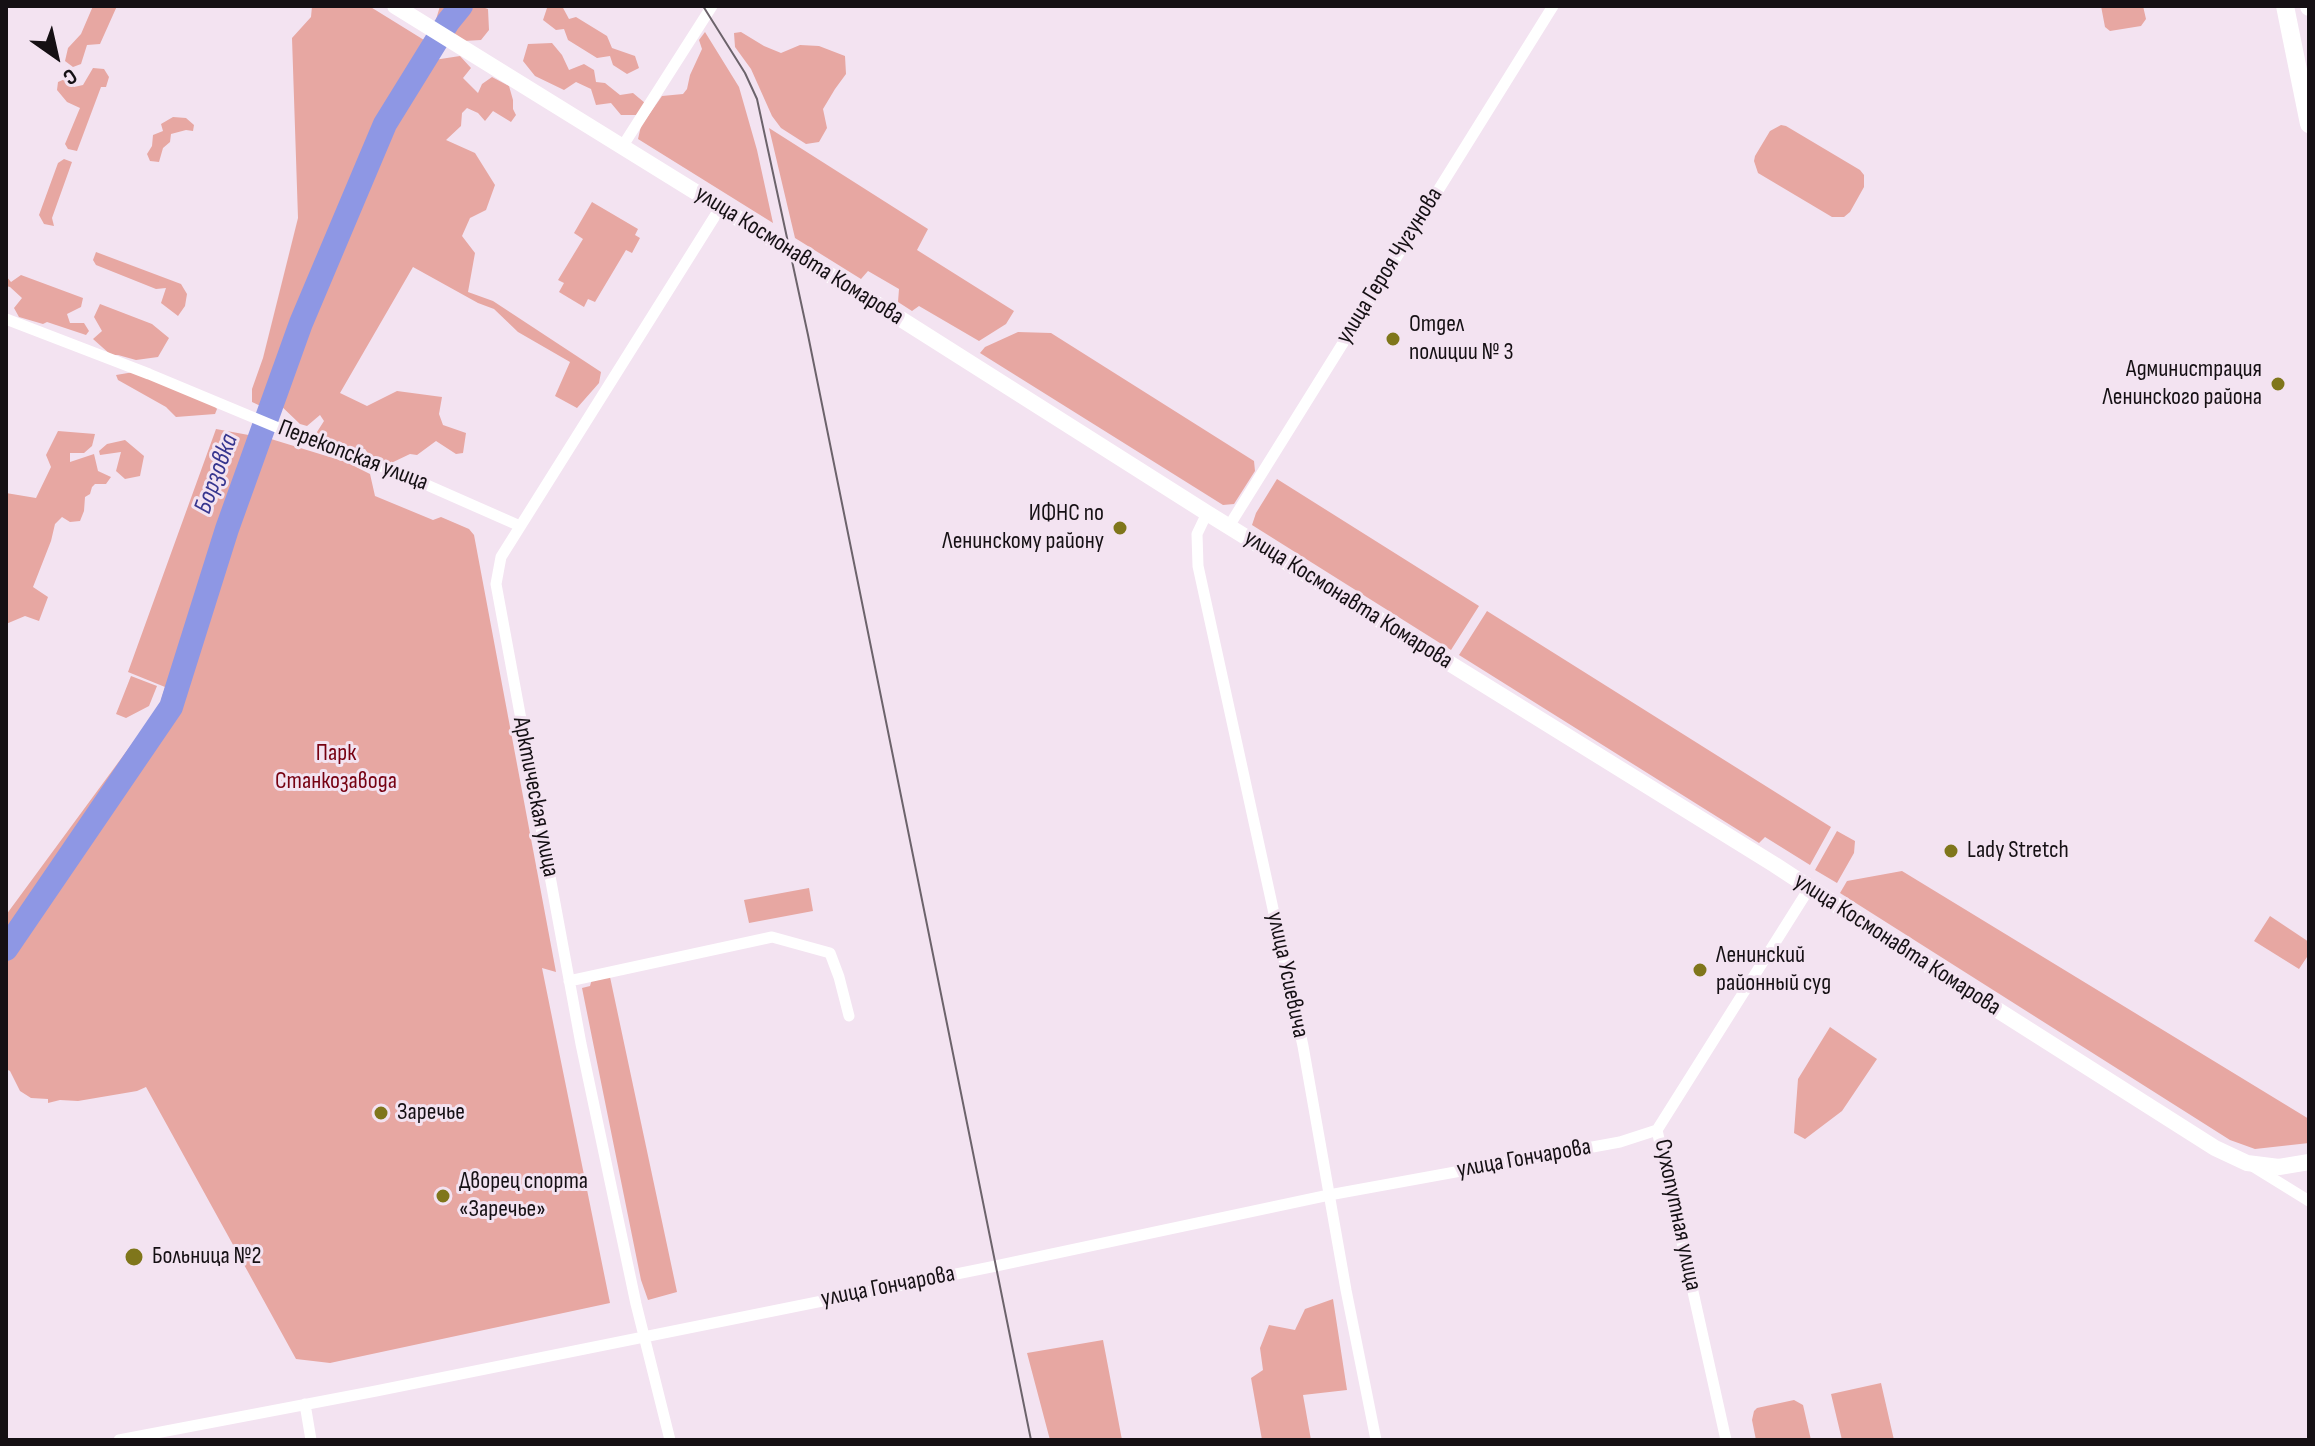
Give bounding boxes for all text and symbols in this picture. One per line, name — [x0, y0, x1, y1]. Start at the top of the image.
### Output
north arrow — [16, 16, 96, 96]
text: С — [57, 62, 82, 91]
street label: улица Космонавта Комарова — [689, 180, 909, 332]
street label: улица Героя Чугунова — [1330, 183, 1450, 349]
place label: Отдел полиции № 3 — [1409, 311, 1513, 367]
marker: Отдел полиции № 3 — [1384, 330, 1402, 348]
place label: Администрация Ленинского района — [2102, 356, 2262, 412]
marker: Администрация Ленинского района — [2269, 375, 2287, 393]
street label: Перекопская улица — [274, 414, 432, 498]
water label: Борзовка — [188, 430, 246, 518]
place label: ИФНС по Ленинскому району — [942, 500, 1104, 556]
marker: ИФНС по Ленинскому району — [1111, 519, 1129, 537]
street label: улица Космонавта Комарова — [1238, 524, 1458, 676]
street label: Арктическая улица — [505, 715, 565, 879]
park label: Парк Станкозавода — [275, 740, 397, 796]
place label: Lady Stretch — [1967, 837, 2069, 865]
marker: Lady Stretch — [1942, 842, 1960, 860]
street label: улица Космонавта Комарова — [1788, 867, 2006, 1023]
street label: улица Усиевича — [1260, 910, 1314, 1040]
place label: Ленинский районный суд — [1716, 942, 1831, 998]
marker: Ленинский районный суд — [1691, 961, 1709, 979]
place label: Заречье — [397, 1099, 465, 1127]
marker: Заречье — [372, 1104, 390, 1122]
street label: улица Гончарова — [1455, 1133, 1593, 1185]
street label: Сухопутная улица — [1647, 1137, 1707, 1293]
place label: Дворец спорта «Заречье» — [459, 1168, 588, 1224]
marker: Дворец спорта «Заречье» — [434, 1187, 452, 1205]
place label: Больница №2 — [152, 1243, 261, 1271]
marker: Больница №2 — [123, 1246, 145, 1268]
street label: улица Гончарова — [819, 1260, 957, 1314]

